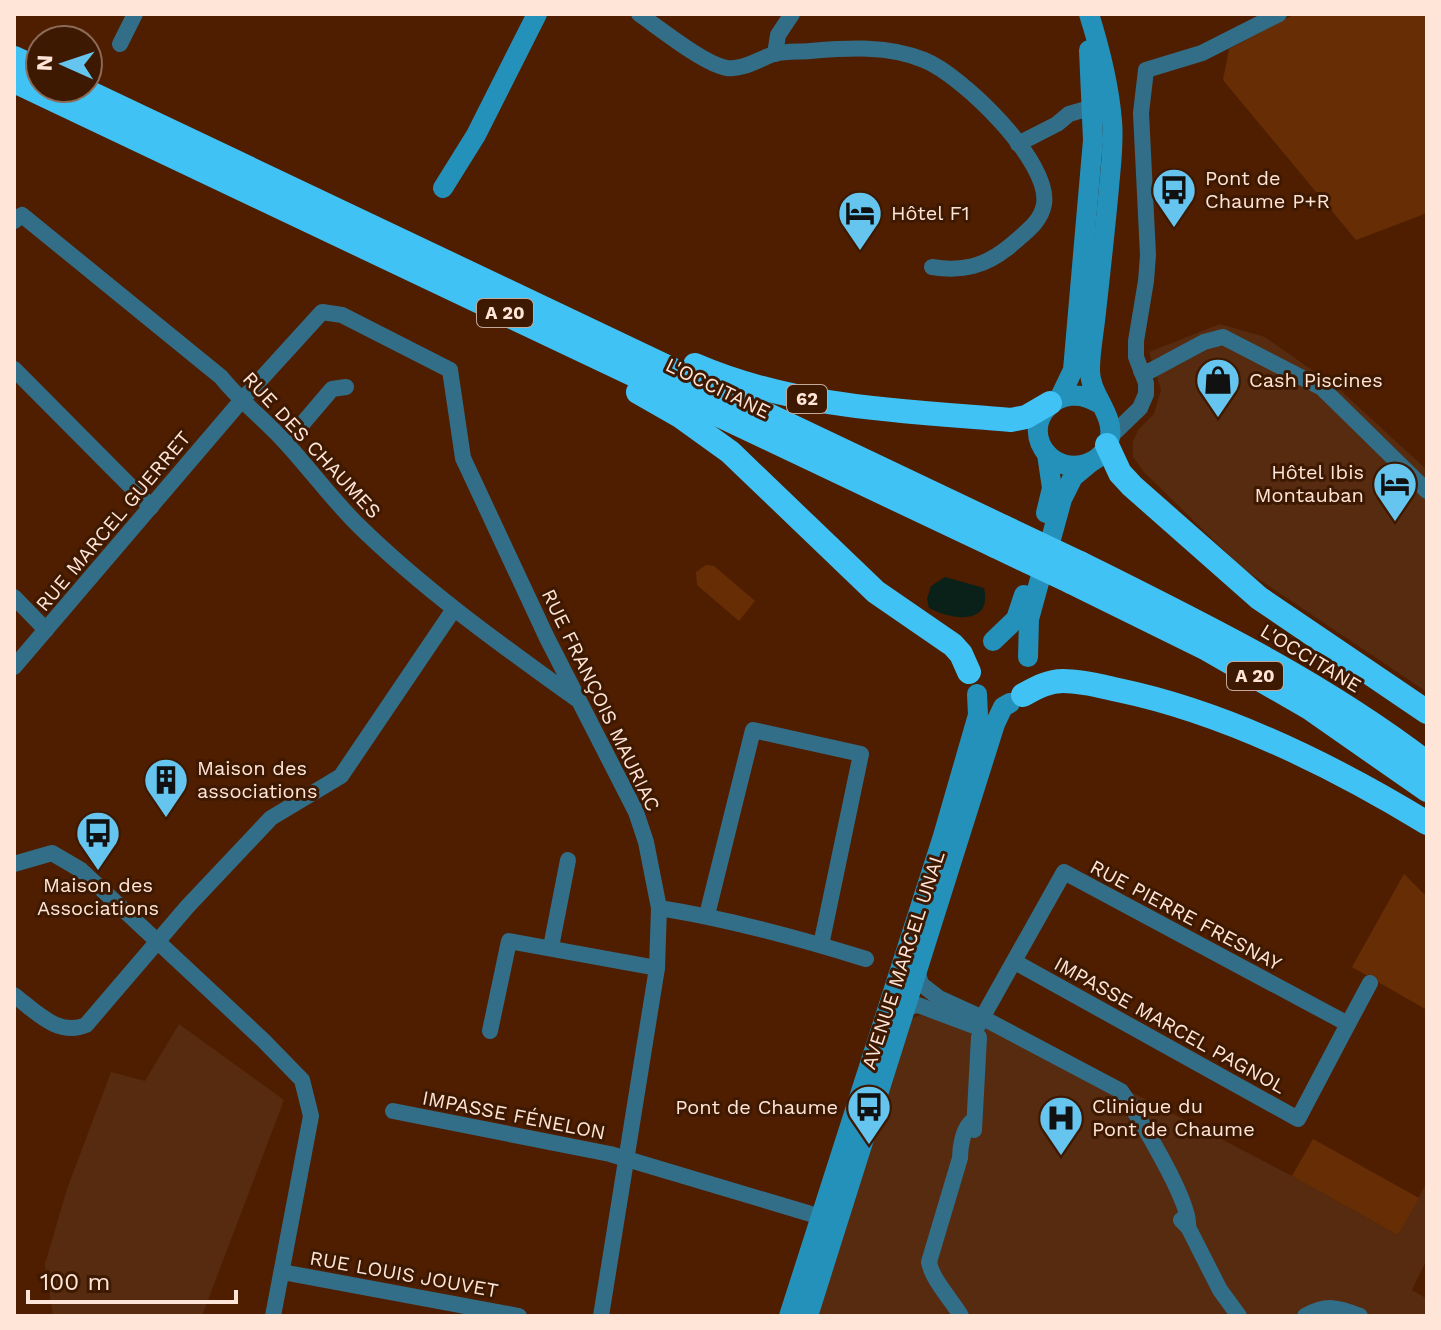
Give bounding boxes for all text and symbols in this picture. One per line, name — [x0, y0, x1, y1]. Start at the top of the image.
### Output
north arrow — [24, 24, 104, 104]
text: N — [32, 54, 57, 72]
bus stop icon: Pont de Chaume P+R — [1150, 166, 1198, 229]
place label: Pont de Chaume P+R — [1205, 166, 1330, 213]
hotel icon: Hôtel F1 — [836, 189, 884, 252]
place label: Hôtel F1 — [891, 201, 970, 225]
road number: A 20 — [477, 299, 533, 327]
street label: L'OCCITANE — [662, 352, 774, 424]
shop icon: Cash Piscines — [1194, 356, 1242, 419]
street label: RUE DES CHAUMES — [238, 367, 386, 523]
place label: Cash Piscines — [1249, 368, 1383, 392]
road number: 62 — [787, 385, 827, 413]
street label: RUE MARCEL GUERRET — [31, 426, 195, 616]
place label: Hôtel Ibis Montauban — [1255, 460, 1364, 507]
hotel icon: Hôtel Ibis Montauban — [1371, 460, 1419, 523]
street label: RUE FRANÇOIS MAURIAC — [537, 585, 665, 815]
street label: L'OCCITANE — [1256, 618, 1366, 698]
road number: A 20 — [1227, 662, 1283, 690]
building icon: Maison des associations — [142, 756, 190, 819]
place label: Maison des associations — [197, 756, 317, 803]
bus stop icon: Maison des Associations — [74, 809, 122, 872]
street label: AVENUE MARCEL UNAL — [856, 848, 950, 1072]
street label: RUE PIERRE FRESNAY — [1086, 854, 1286, 976]
place label: Maison des Associations — [37, 873, 159, 920]
street label: IMPASSE MARCEL PAGNOL — [1050, 951, 1290, 1099]
bus stop icon: Pont de Chaume — [845, 1083, 893, 1146]
street label: IMPASSE FÉNELON — [420, 1085, 608, 1145]
hospital icon: Clinique du Pont de Chaume — [1037, 1094, 1085, 1157]
place label: Clinique du Pont de Chaume — [1092, 1094, 1255, 1141]
place label: Pont de Chaume — [675, 1095, 838, 1119]
street label: RUE LOUIS JOUVET — [308, 1246, 500, 1302]
scale bar — [28, 1254, 236, 1304]
text: 100 m — [40, 1268, 110, 1296]

